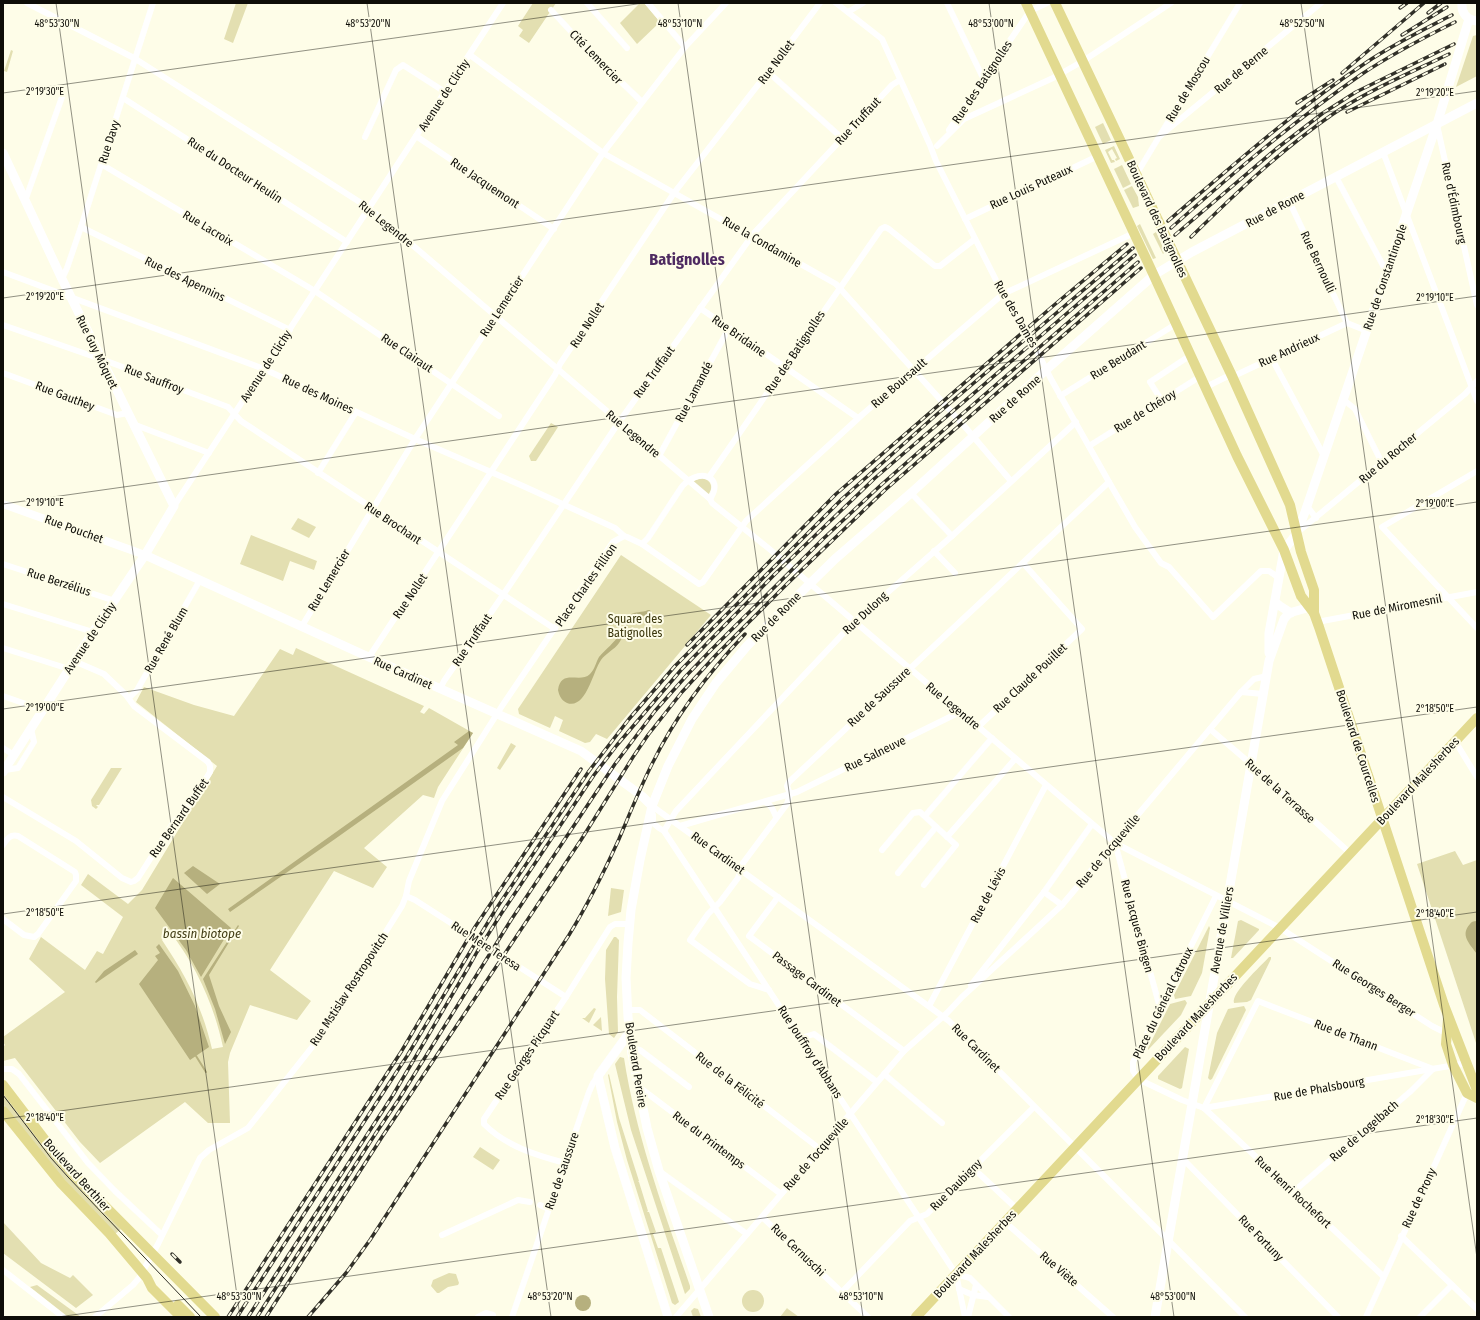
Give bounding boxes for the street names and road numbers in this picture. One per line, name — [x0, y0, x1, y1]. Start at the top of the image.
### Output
street label: Cité Lemercier — [567, 27, 626, 88]
street label: Rue Nollet — [755, 37, 797, 87]
street label: Rue des Batignolles — [949, 38, 1015, 126]
street label: Rue de Berne — [1211, 43, 1271, 96]
street label: Rue de Moscou — [1163, 54, 1213, 124]
street label: Avenue de Clichy — [416, 56, 473, 134]
street label: Rue Truffaut — [832, 94, 884, 148]
street label: Rue Davy — [95, 118, 123, 165]
street label: Rue du Docteur Heulin — [185, 134, 285, 206]
street label: Rue Jacquemont — [448, 155, 522, 211]
street label: Boulevard des Batignolles — [1124, 158, 1190, 280]
street label: Rue Louis Puteaux — [988, 161, 1075, 212]
street label: Rue d'Édimbourg — [1439, 161, 1471, 245]
street label: Rue de Rome — [1243, 188, 1307, 230]
street label: Rue Legendre — [356, 198, 416, 250]
street label: Rue Lacroix — [180, 208, 236, 249]
street label: Rue la Condamine — [720, 214, 804, 270]
street label: Rue de Constantinople — [1360, 222, 1410, 332]
street label: Rue Bernoulli — [1298, 229, 1338, 295]
street label: Rue des Apennins — [143, 254, 227, 304]
street label: Rue Lemercier — [477, 272, 527, 339]
street label: Rue des Dames — [991, 278, 1041, 350]
street label: Rue Nollet — [567, 300, 607, 350]
street label: Rue des Batignolles — [762, 308, 828, 396]
street label: Rue Bridaine — [709, 312, 769, 360]
street label: Rue Guy Môquet — [73, 313, 121, 391]
street label: Avenue de Clichy — [238, 327, 295, 405]
street label: Rue Andrieux — [1256, 330, 1322, 370]
street label: Rue Clairaut — [378, 331, 436, 375]
street label: Rue Beudant — [1088, 337, 1148, 383]
street label: Rue Truffaut — [631, 343, 677, 401]
street label: Rue Boursault — [868, 355, 930, 411]
street label: Rue Lamandé — [672, 359, 716, 425]
street label: Rue Sauffroy — [122, 361, 186, 397]
street label: Rue des Moines — [280, 371, 356, 417]
street label: Rue de Rome — [986, 372, 1044, 426]
street label: Rue Gauthey — [34, 378, 97, 414]
street label: Rue de Chéroy — [1111, 386, 1179, 436]
street label: Rue Legendre — [603, 407, 663, 461]
street label: Rue du Rocher — [1356, 429, 1420, 486]
street label: Rue Brochant — [362, 499, 424, 547]
street label: Rue Pouchet — [43, 512, 105, 546]
street label: Place Charles Fillion — [552, 541, 620, 629]
street label: Rue Lemercier — [305, 546, 353, 614]
street label: Rue Berzélius — [25, 565, 93, 599]
street label: Rue Nollet — [390, 571, 430, 621]
street label: Rue Dulong — [840, 588, 891, 637]
street label: Rue de Rome — [748, 589, 804, 645]
street label: Rue de Miromesnil — [1351, 591, 1443, 623]
street label: Avenue de Clichy — [61, 599, 119, 676]
street label: Rue René Blum — [141, 604, 191, 676]
street label: Rue Truffaut — [449, 611, 495, 669]
street label: Rue Claude Pouillet — [990, 640, 1070, 716]
street label: Rue Cardinet — [371, 654, 435, 692]
street label: Rue de Saussure — [845, 664, 913, 730]
street label: Rue Legendre — [923, 679, 983, 733]
street label: Boulevard de Courcelles — [1333, 688, 1383, 804]
street label: Rue Salneuve — [842, 733, 908, 775]
street label: Boulevard Malesherbes — [1374, 734, 1462, 828]
street label: Rue de la Terrasse — [1242, 756, 1318, 826]
street label: Rue Bernard Buffet — [146, 776, 212, 860]
street label: Rue de Tocqueville — [1073, 811, 1143, 891]
street label: Rue Cardinet — [688, 829, 748, 877]
street label: Rue de Lévis — [967, 865, 1009, 925]
street label: Rue Jacques Bingen — [1118, 878, 1156, 974]
street label: Avenue de Villiers — [1207, 886, 1237, 974]
street label: Rue Mère Teresa — [449, 918, 524, 974]
street label: Rue Mstislav Rostropovitch — [307, 930, 391, 1048]
street label: Place du Général Catroux — [1130, 944, 1196, 1061]
street label: Passage Cardinet — [770, 948, 844, 1010]
street label: Rue Georges Berger — [1330, 956, 1419, 1020]
street label: Boulevard Malesherbes — [1152, 970, 1240, 1064]
street label: Rue Jouffroy d'Abbans — [775, 1003, 845, 1101]
street label: Rue Georges Picquart — [492, 1008, 562, 1102]
street label: Rue de Thann — [1312, 1016, 1380, 1054]
street label: Boulevard Pereire — [622, 1021, 650, 1109]
street label: Rue Cardinet — [949, 1021, 1003, 1075]
street label: Rue de la Félicité — [693, 1049, 767, 1111]
street label: Rue de Phalsbourg — [1273, 1074, 1366, 1104]
street label: Rue de Logelbach — [1327, 1097, 1401, 1165]
street label: Rue du Printemps — [670, 1108, 748, 1172]
street label: Rue de Tocqueville — [781, 1115, 852, 1193]
street label: Rue de Saussure — [542, 1130, 582, 1212]
street label: Boulevard Berthier — [41, 1136, 114, 1215]
street label: Rue Henri Rochefort — [1252, 1153, 1334, 1231]
street label: Rue Daubigny — [927, 1156, 985, 1214]
street label: Rue de Prony — [1399, 1165, 1439, 1230]
street label: Boulevard Malesherbes — [931, 1207, 1019, 1301]
street label: Rue Fortuny — [1236, 1212, 1287, 1264]
street label: Rue Cernuschi — [768, 1221, 828, 1279]
street label: Rue Viète — [1037, 1249, 1081, 1290]

